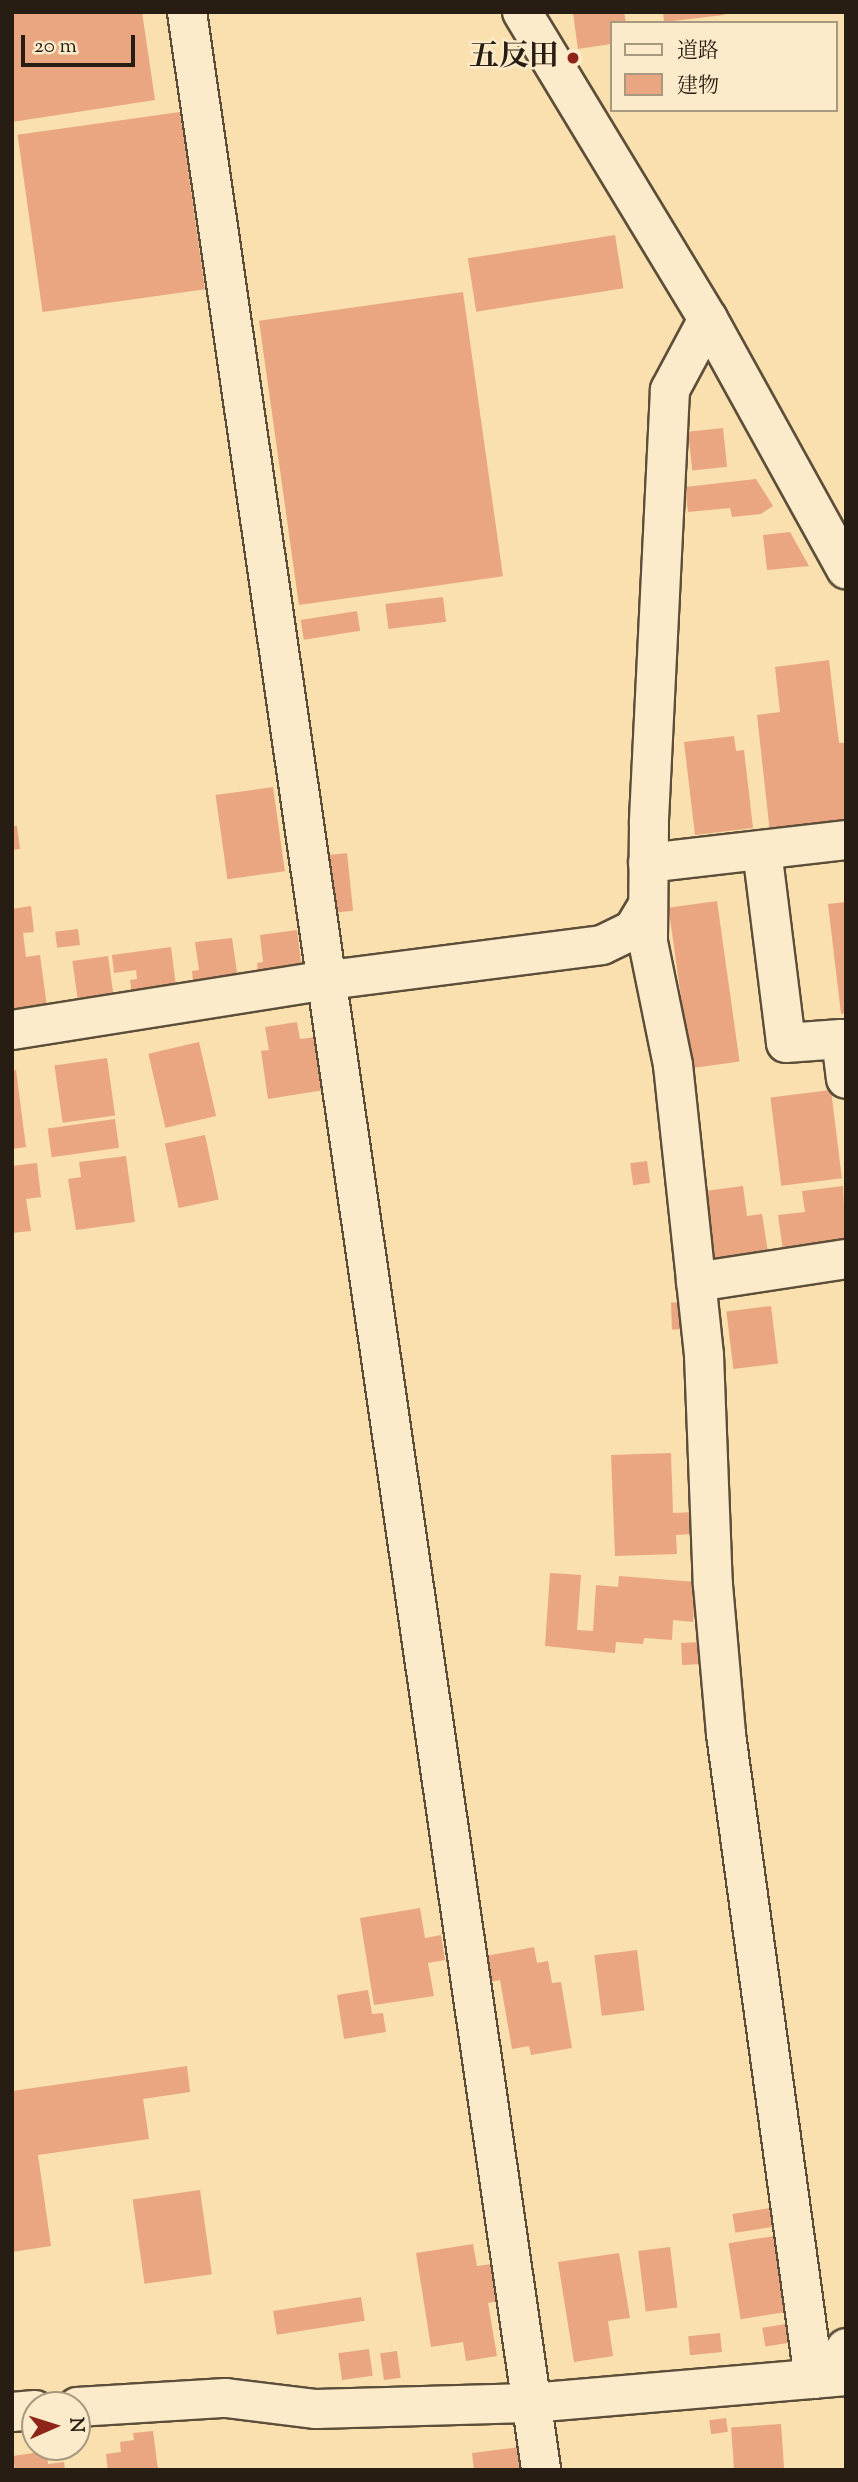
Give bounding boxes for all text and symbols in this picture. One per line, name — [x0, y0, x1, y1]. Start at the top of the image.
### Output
scale bar — [24, 21, 138, 65]
legend — [610, 21, 837, 112]
text: 20 m — [34, 32, 77, 62]
text: 道路 — [677, 37, 719, 67]
place label: 五反田 — [469, 40, 559, 76]
marker: 五反田 — [565, 50, 581, 66]
text: 建物 — [677, 72, 719, 102]
north arrow — [21, 2391, 91, 2461]
text: N — [62, 2417, 89, 2433]

